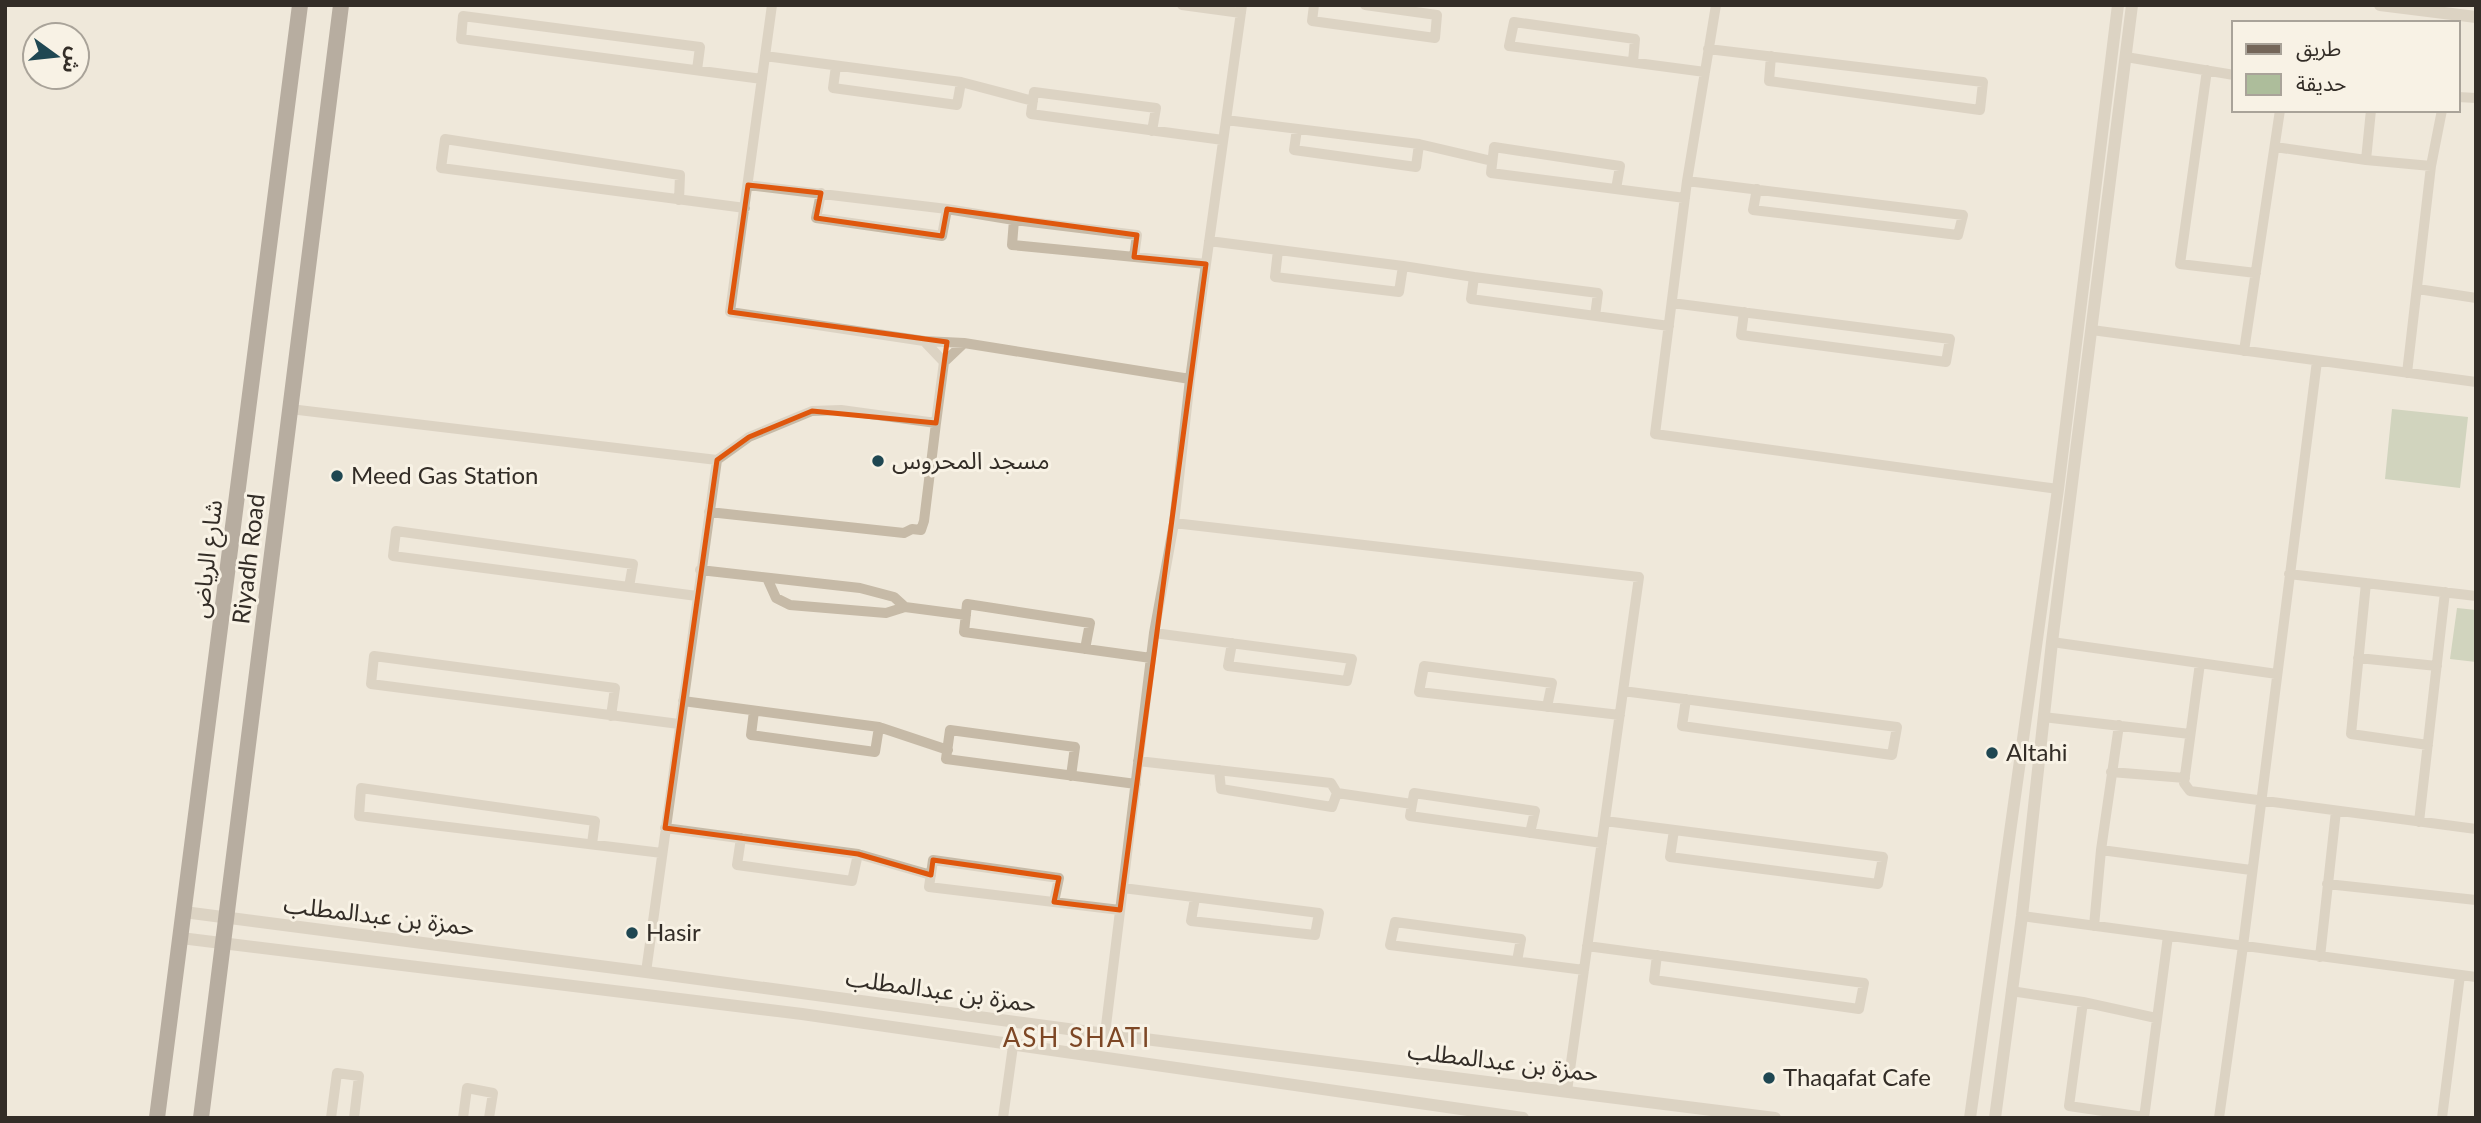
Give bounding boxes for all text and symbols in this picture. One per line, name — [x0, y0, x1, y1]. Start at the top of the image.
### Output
north arrow — [21, 21, 91, 91]
legend — [2232, 21, 2460, 112]
text: طريق — [2296, 35, 2341, 62]
text: ش — [58, 45, 87, 76]
text: حديقة — [2296, 70, 2346, 95]
place label: مسجد المحروس — [892, 445, 1050, 475]
marker: مسجد المحروس — [870, 453, 886, 469]
place label: Meed Gas Station — [351, 460, 538, 489]
marker: Meed Gas Station — [329, 468, 345, 484]
street label: Riyadh Road — [225, 492, 270, 626]
street label: شارع الرياض — [184, 498, 231, 620]
place label: Altahi — [2006, 737, 2068, 766]
marker: Altahi — [1984, 745, 2000, 761]
street label: حمزة بن عبدالمطلب — [282, 888, 476, 942]
place label: Hasir — [646, 917, 701, 946]
marker: Hasir — [624, 925, 640, 941]
street label: حمزة بن عبدالمطلب — [844, 962, 1038, 1018]
district label: ASH SHATI — [1003, 1021, 1151, 1053]
street label: حمزة بن عبدالمطلب — [1406, 1034, 1600, 1088]
place label: Thaqafat Cafe — [1783, 1062, 1931, 1091]
marker: Thaqafat Cafe — [1761, 1070, 1777, 1086]

